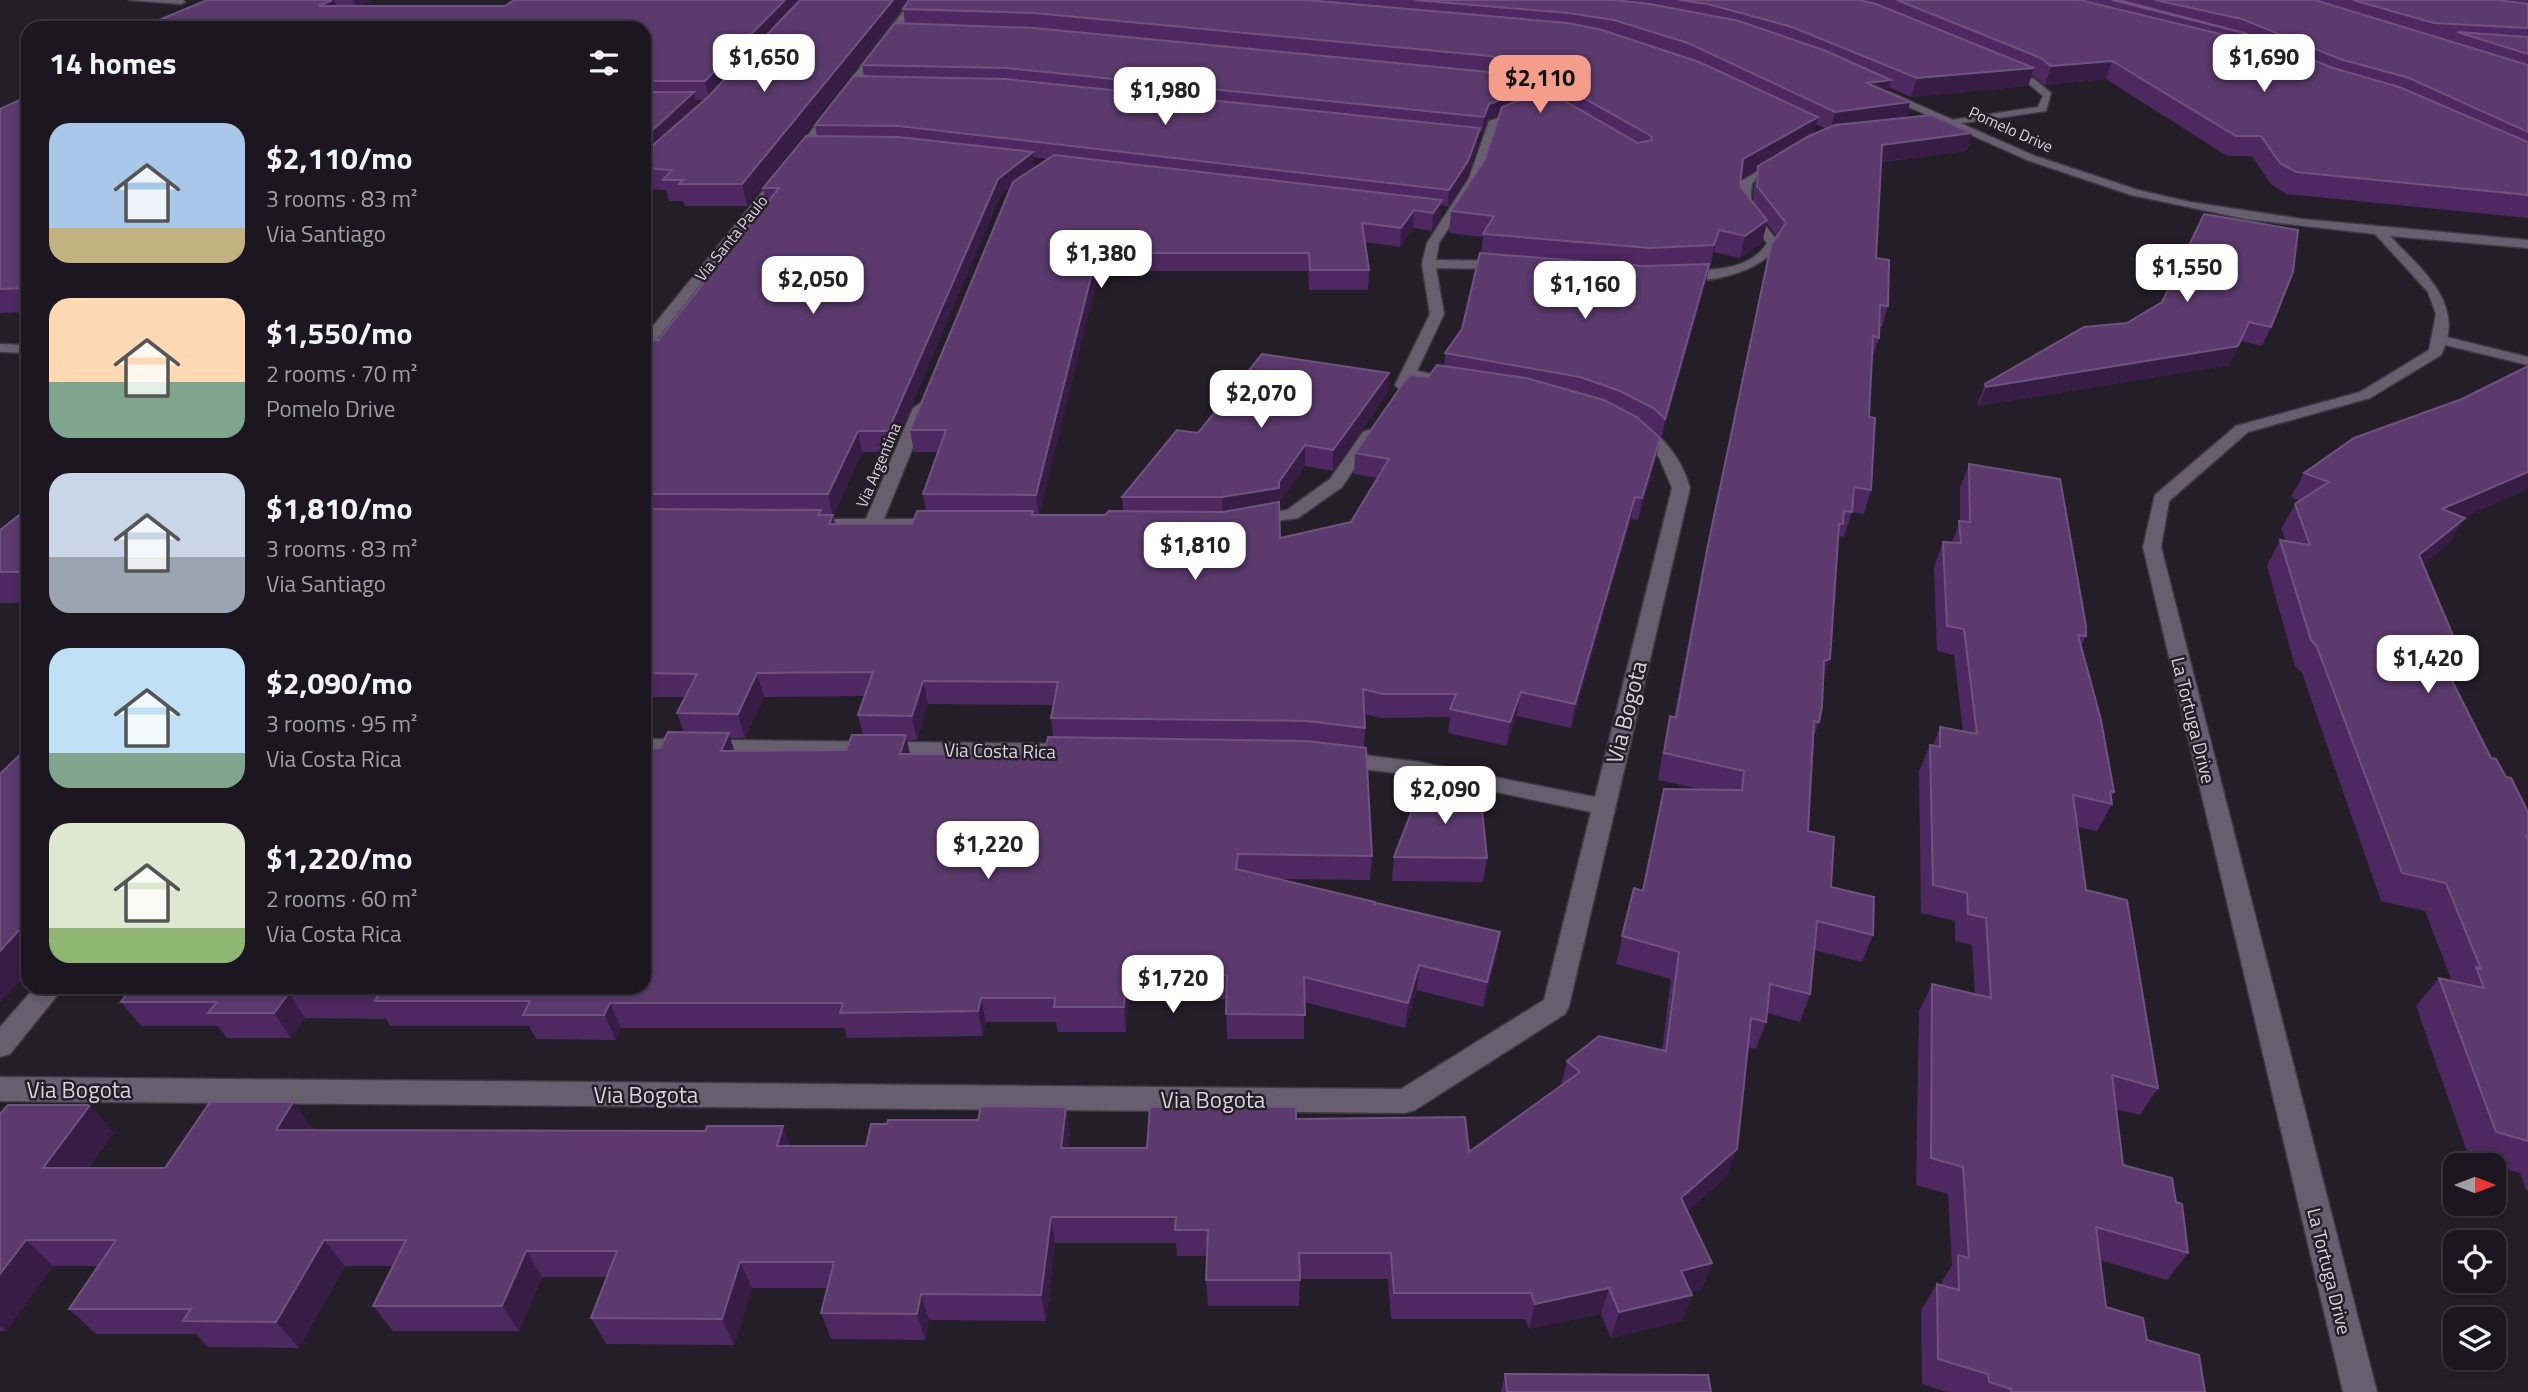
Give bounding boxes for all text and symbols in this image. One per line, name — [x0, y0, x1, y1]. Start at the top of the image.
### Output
pin: $1,650 — [707, 34, 821, 94]
pin: $1,690 — [2207, 34, 2321, 94]
text: $1,650 — [729, 39, 799, 74]
text: $1,690 — [2229, 39, 2299, 74]
text: 14 homes — [49, 40, 176, 86]
icon: filters — [585, 44, 623, 82]
pin: $2,110 — [1483, 55, 1597, 115]
text: $2,110 — [1505, 60, 1575, 95]
pin: $1,980 — [1108, 68, 1222, 127]
text: $1,980 — [1130, 72, 1200, 107]
street label: Pomelo Drive — [1965, 100, 2057, 158]
text: $2,110/mo — [266, 135, 412, 181]
icon: home — [105, 151, 189, 235]
text: 3 rooms · 83 m² — [266, 181, 417, 216]
street label: Via Santa Paulo — [689, 190, 773, 286]
text: Via Santiago — [266, 216, 386, 251]
pin: $1,380 — [1044, 230, 1158, 290]
text: $1,380 — [1066, 235, 1136, 270]
pin: $1,550 — [2130, 244, 2244, 304]
text: $1,550 — [2152, 249, 2222, 284]
pin: $2,050 — [756, 256, 870, 316]
text: $2,050 — [778, 261, 848, 296]
pin: $1,160 — [1528, 262, 1642, 321]
text: $1,160 — [1550, 266, 1620, 301]
text: $1,550/mo — [266, 310, 412, 356]
icon: home — [105, 326, 189, 410]
text: 2 rooms · 70 m² — [266, 356, 417, 391]
pin: $2,070 — [1204, 370, 1318, 430]
text: $2,070 — [1226, 375, 1296, 410]
text: Pomelo Drive — [266, 391, 395, 426]
street label: Via Argentina — [849, 419, 907, 511]
text: $1,810/mo — [266, 485, 412, 531]
icon: home — [105, 501, 189, 585]
pin: $1,810 — [1138, 522, 1252, 582]
text: $1,810 — [1160, 527, 1230, 562]
text: 3 rooms · 83 m² — [266, 531, 417, 566]
text: Via Santiago — [266, 566, 386, 601]
pin: $1,420 — [2371, 636, 2485, 695]
text: $1,420 — [2393, 640, 2463, 675]
street label: La Tortuga Drive — [2164, 654, 2224, 786]
street label: Via Bogota — [1596, 656, 1656, 767]
text: $2,090/mo — [266, 660, 412, 706]
icon: home — [105, 676, 189, 760]
text: 3 rooms · 95 m² — [266, 706, 417, 741]
street label: Via Costa Rica — [944, 735, 1057, 765]
text: Via Costa Rica — [266, 741, 402, 776]
pin: $2,090 — [1388, 766, 1502, 826]
text: $2,090 — [1410, 771, 1480, 806]
pin: $1,220 — [931, 822, 1045, 881]
text: $1,220 — [953, 826, 1023, 861]
text: $1,220/mo — [266, 835, 412, 881]
icon: home — [105, 851, 189, 935]
text: 2 rooms · 60 m² — [266, 881, 417, 916]
text: Via Costa Rica — [266, 916, 402, 951]
pin: $1,720 — [1116, 956, 1230, 1015]
text: $1,720 — [1138, 960, 1208, 995]
street label: Via Bogota — [27, 1072, 132, 1107]
street label: Via Bogota — [594, 1077, 699, 1112]
street label: Via Bogota — [1161, 1082, 1266, 1117]
north arrow — [2443, 1153, 2506, 1216]
map controls — [2443, 1153, 2506, 1370]
street label: La Tortuga Drive — [2300, 1205, 2360, 1337]
button: locate — [2443, 1230, 2506, 1293]
button: layers — [2443, 1307, 2506, 1370]

